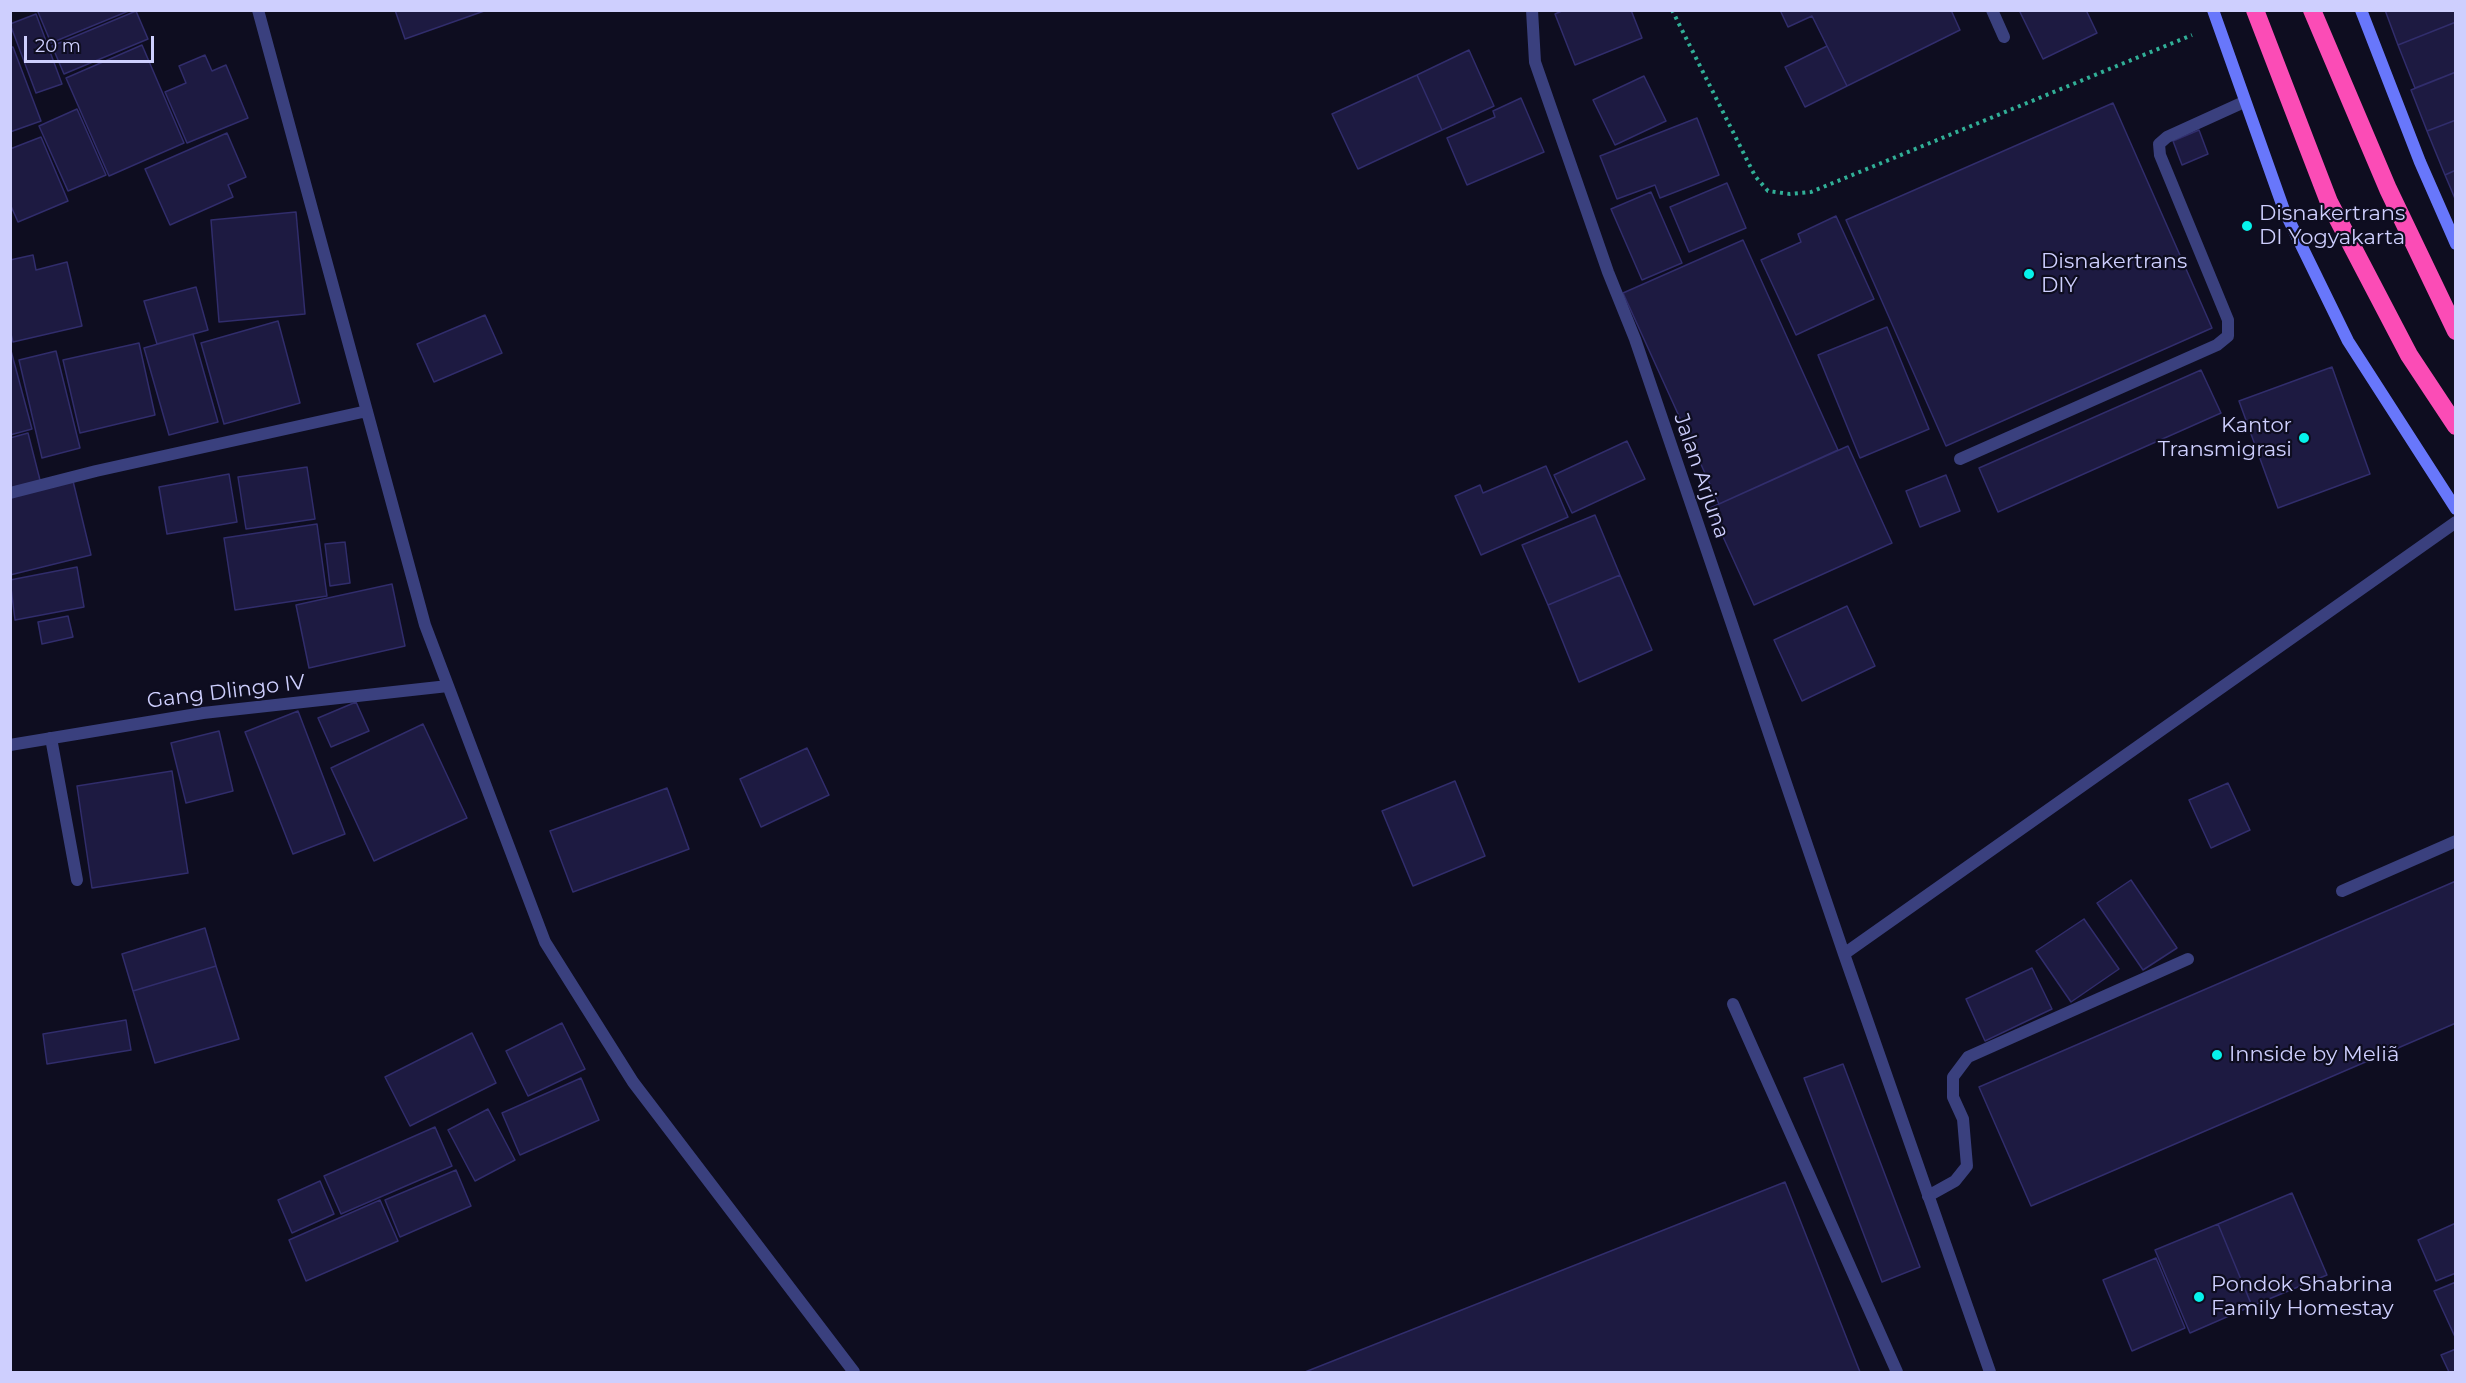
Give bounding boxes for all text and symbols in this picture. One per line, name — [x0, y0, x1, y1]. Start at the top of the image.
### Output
scale bar — [27, 24, 158, 62]
text: 20 m — [35, 35, 81, 57]
place label: Disnakertrans DI Yogyakarta — [2259, 201, 2405, 251]
marker: Disnakertrans DI Yogyakarta — [2240, 219, 2254, 233]
place label: Disnakertrans DIY — [2041, 249, 2187, 299]
marker: Disnakertrans DIY — [2022, 267, 2036, 281]
street label: Jalan Arjuna — [1668, 410, 1734, 542]
place label: Kantor Transmigrasi — [2158, 413, 2292, 463]
marker: Kantor Transmigrasi — [2297, 431, 2311, 445]
street label: Gang Dlingo IV — [145, 670, 307, 714]
place label: Innside by Meliã — [2229, 1042, 2399, 1068]
marker: Innside by Meliã — [2210, 1048, 2224, 1062]
place label: Pondok Shabrina Family Homestay — [2211, 1272, 2394, 1322]
marker: Pondok Shabrina Family Homestay — [2192, 1290, 2206, 1304]

